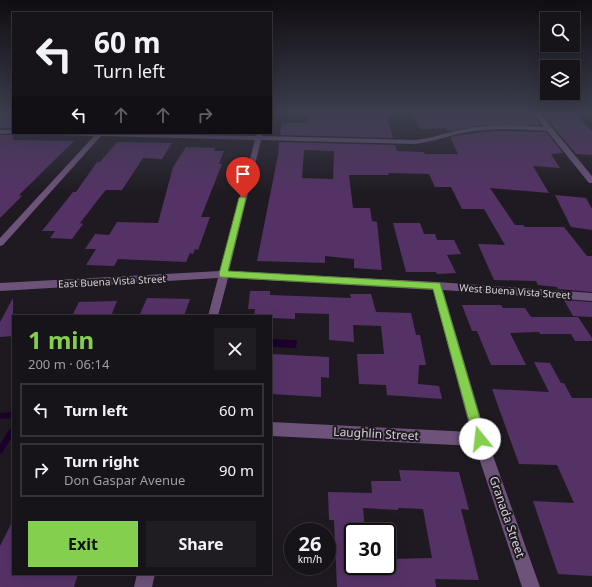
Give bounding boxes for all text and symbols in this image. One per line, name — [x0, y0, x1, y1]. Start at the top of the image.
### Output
map controls — [540, 12, 580, 100]
button: search — [540, 12, 580, 52]
text: 60 m — [94, 23, 161, 61]
icon: left — [28, 28, 80, 80]
text: Turn left — [94, 59, 165, 83]
button: layers — [540, 60, 580, 100]
icon: left — [68, 104, 90, 126]
icon: ahead — [110, 104, 132, 126]
icon: ahead — [152, 104, 174, 126]
icon: right — [194, 104, 216, 126]
pin — [226, 157, 260, 198]
icon: arrive — [232, 163, 254, 185]
street label: East Buena Vista Street — [58, 271, 167, 291]
street label: West Buena Vista Street — [459, 280, 572, 302]
text: 1 min — [28, 323, 94, 356]
button: close — [214, 328, 256, 370]
text: 200 m · 06:14 — [28, 355, 109, 373]
icon: left — [30, 399, 52, 421]
text: Turn left — [64, 400, 128, 420]
text: 60 m — [219, 400, 254, 420]
position arrow — [459, 418, 501, 460]
street label: Laughlin Street — [333, 423, 420, 444]
text: Turn right — [64, 451, 139, 471]
icon: right — [30, 459, 52, 481]
text: 90 m — [219, 460, 254, 480]
text: Don Gaspar Avenue — [64, 471, 185, 489]
street label: Granada Street — [486, 474, 530, 560]
button: Exit — [28, 521, 138, 567]
button: Share — [146, 521, 256, 567]
speed limit sign: 30 — [344, 523, 396, 575]
text: 26 — [299, 530, 321, 557]
text: km/h — [298, 552, 322, 566]

